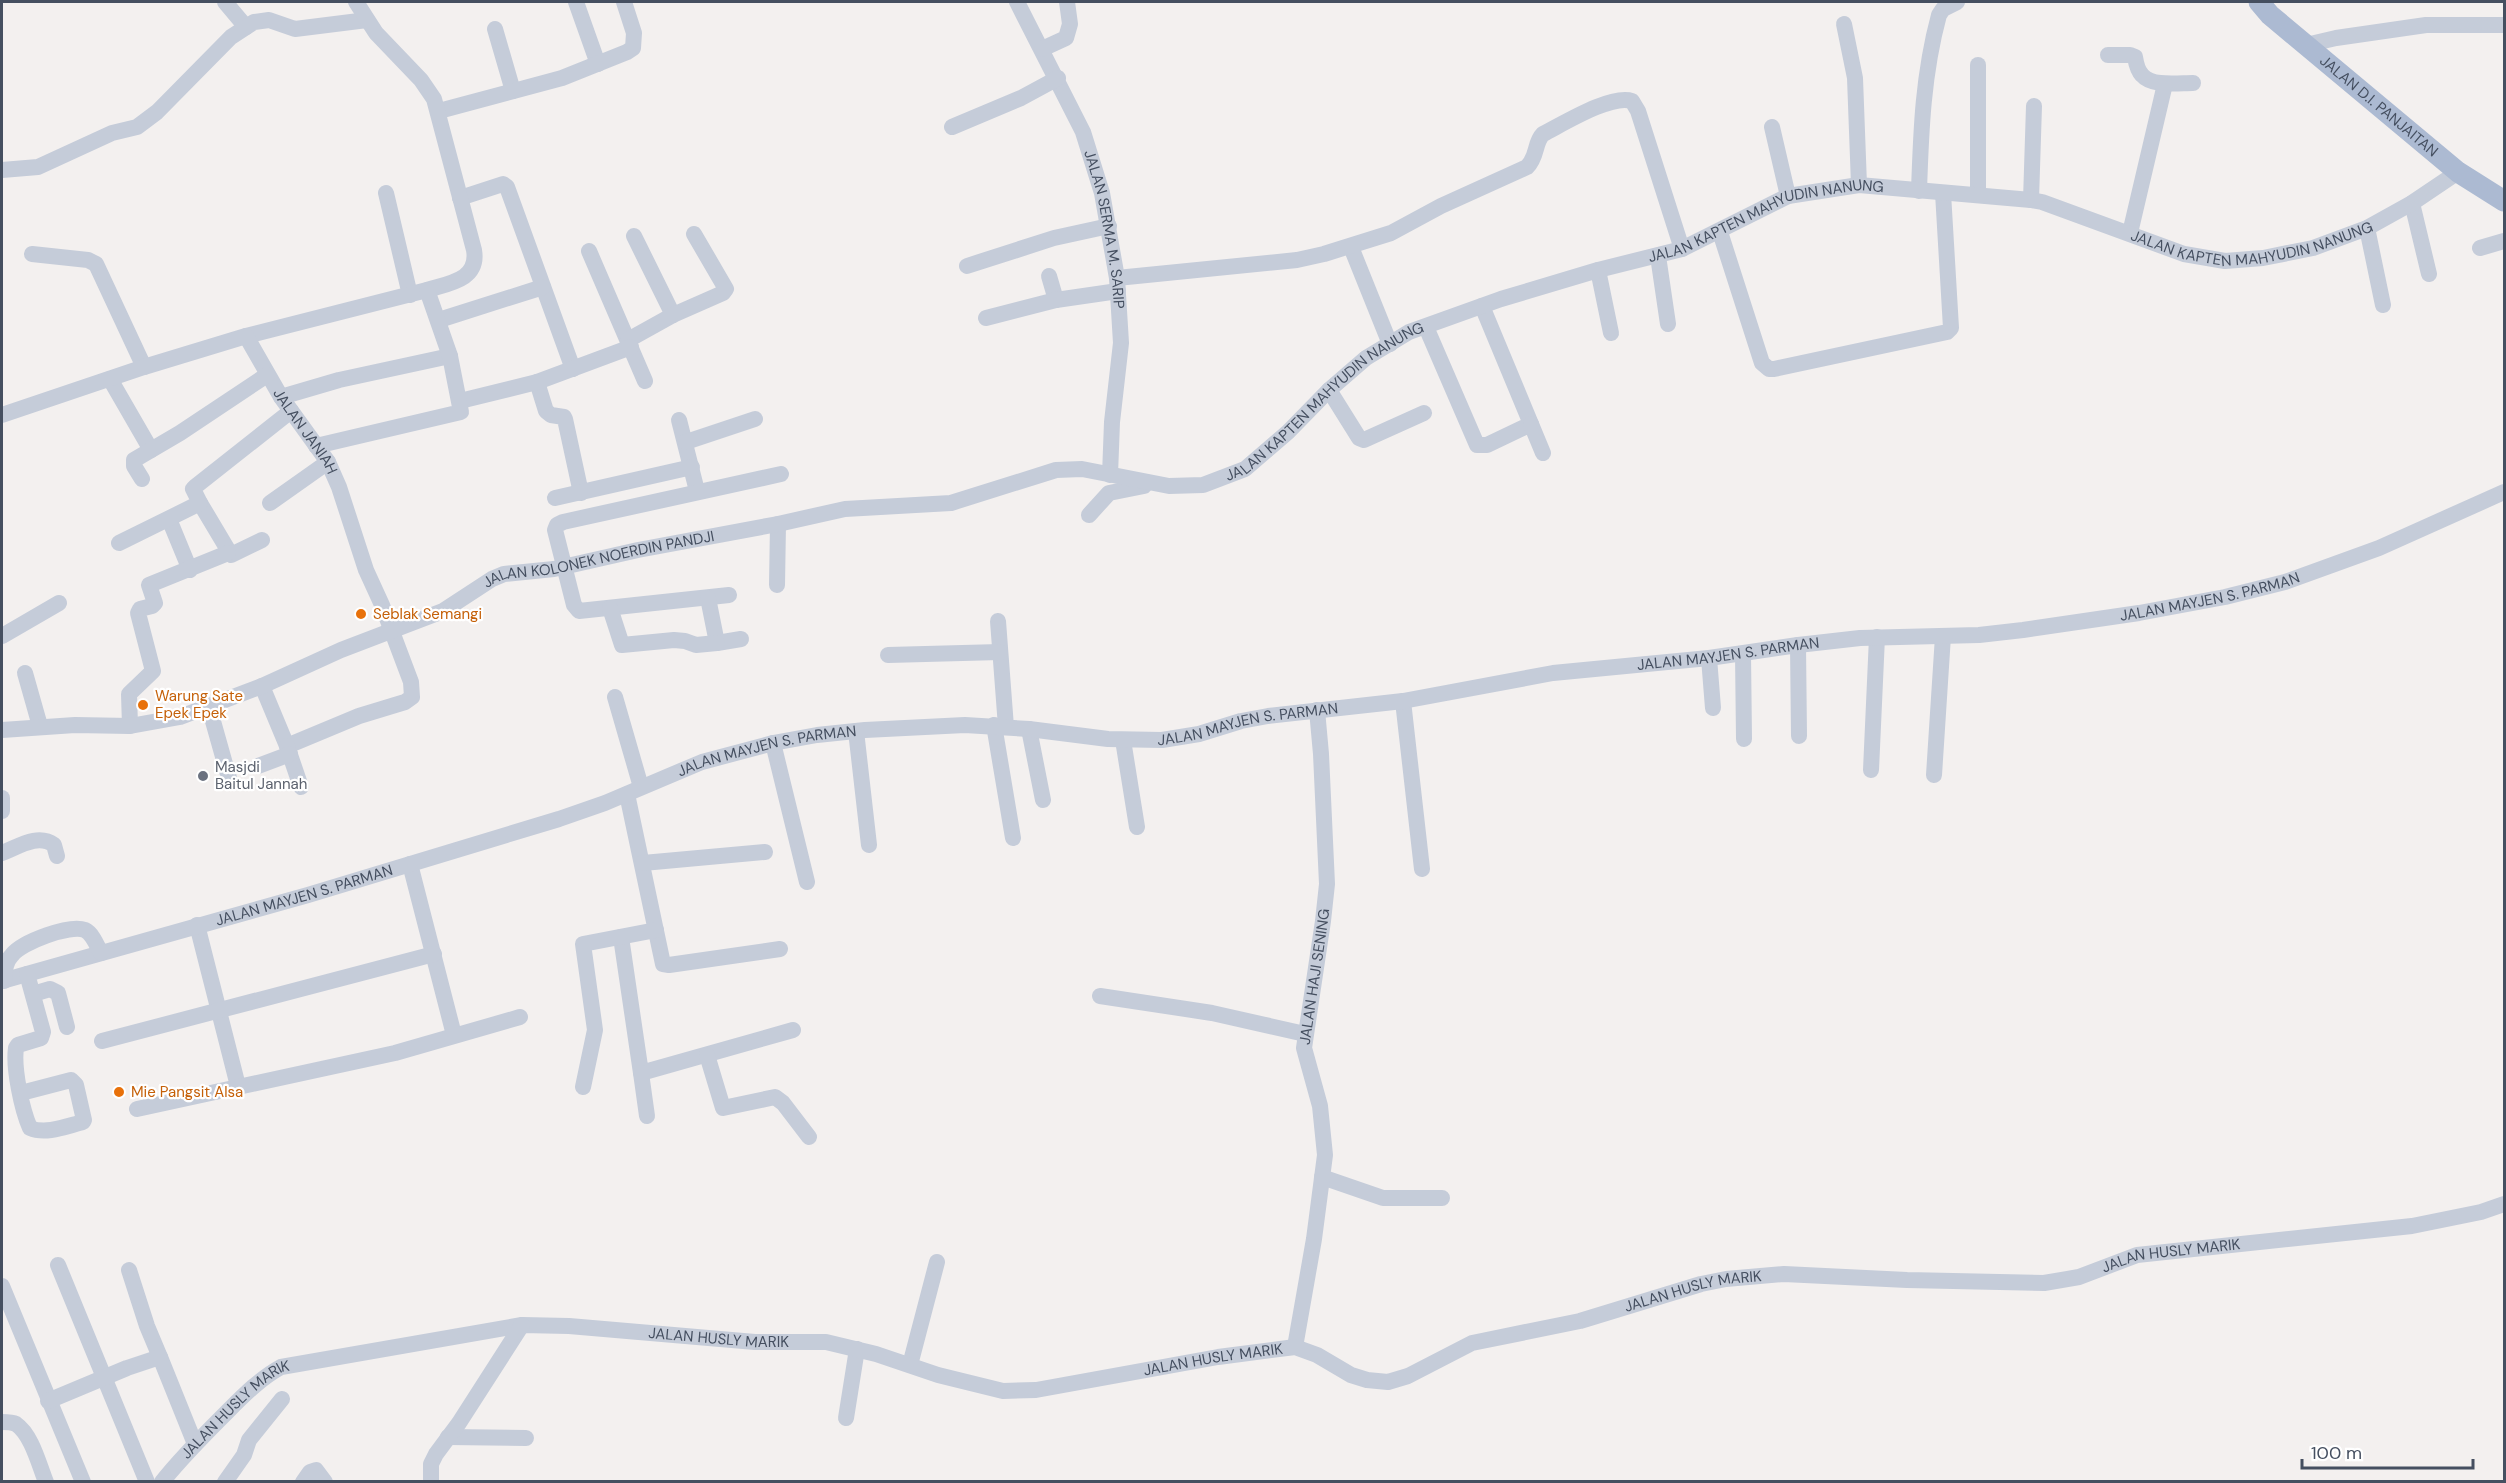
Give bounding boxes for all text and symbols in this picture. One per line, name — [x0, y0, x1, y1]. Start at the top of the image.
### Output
street label: JALAN D.I. PANJAITAN — [2316, 51, 2442, 161]
street label: JALAN SERMA M. SARIP — [1079, 148, 1129, 310]
street label: JALAN KAPTEN MAHYUDIN NANUNG — [1646, 175, 1885, 267]
street label: JALAN KAPTEN MAHYUDIN NANUNG — [2127, 213, 2377, 239]
text: JALAN KAPTEN MAHYUDIN NANUNG — [2128, 217, 2376, 271]
street label: JALAN KAPTEN MAHYUDIN NANUNG — [1222, 318, 1426, 486]
street label: JALAN JANIAH — [268, 385, 342, 477]
street label: JALAN KOLONEK NOERDIN PANDJI — [479, 526, 716, 592]
street label: JALAN MAYJEN S. PARMAN — [2119, 567, 2303, 626]
place label: Seblak Semangi — [373, 604, 482, 624]
marker: Seblak Semangi — [354, 607, 368, 621]
street label: JALAN MAYJEN S. PARMAN — [1636, 633, 1820, 675]
place label: Warung Sate Epek Epek — [155, 686, 243, 723]
marker: Warung Sate Epek Epek — [136, 698, 150, 712]
street label: JALAN MAYJEN S. PARMAN — [1158, 698, 1339, 750]
street label: JALAN MAYJEN S. PARMAN — [674, 721, 857, 781]
place label: Masjdi Baitul Jannah — [215, 757, 307, 794]
marker: Masjdi Baitul Jannah — [196, 769, 210, 783]
street label: JALAN MAYJEN S. PARMAN — [213, 860, 395, 931]
street label: JALAN HAJI SENING — [1295, 908, 1334, 1046]
place label: Mie Pangsit Alsa — [131, 1082, 243, 1102]
marker: Mie Pangsit Alsa — [112, 1085, 126, 1099]
street label: JALAN HUSLY MARIK — [2099, 1234, 2242, 1278]
street label: JALAN HUSLY MARIK — [1622, 1266, 1763, 1317]
street label: JALAN HUSLY MARIK — [648, 1323, 789, 1352]
street label: JALAN HUSLY MARIK — [1142, 1339, 1284, 1380]
street label: JALAN HUSLY MARIK — [176, 1356, 291, 1463]
scale bar — [2302, 1432, 2473, 1470]
text: 100 m — [2311, 1441, 2362, 1465]

